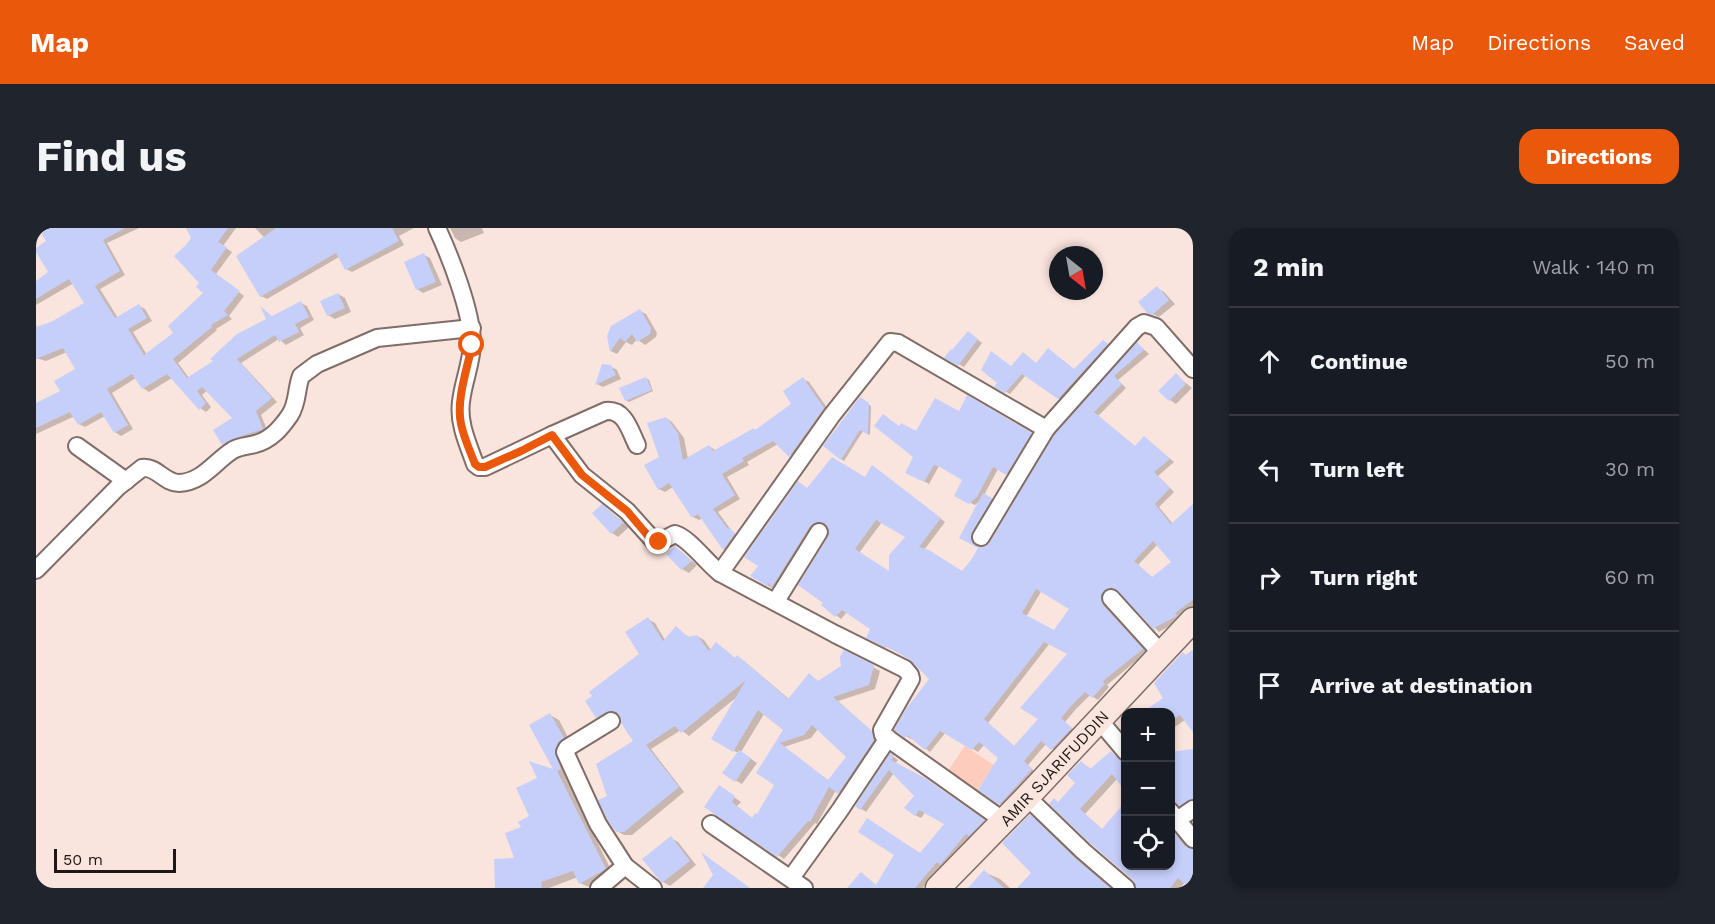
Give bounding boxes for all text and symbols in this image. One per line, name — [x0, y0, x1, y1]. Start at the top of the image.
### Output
text: Map — [30, 26, 89, 59]
text: Map — [1411, 30, 1454, 55]
text: Directions — [1487, 30, 1591, 55]
text: Saved — [1624, 30, 1685, 55]
button: Directions — [1519, 129, 1679, 184]
text: Find us — [36, 132, 187, 181]
north arrow — [1049, 246, 1103, 300]
text: 2 min — [1253, 252, 1324, 282]
text: Walk · 140 m — [1532, 255, 1655, 279]
route start — [458, 331, 484, 357]
icon: ahead — [1253, 345, 1286, 378]
text: Continue — [1310, 349, 1408, 374]
text: 50 m — [1605, 349, 1655, 373]
icon: left — [1253, 453, 1286, 486]
text: Turn left — [1310, 457, 1404, 482]
text: 30 m — [1605, 457, 1655, 481]
route end — [645, 528, 671, 554]
icon: right — [1253, 561, 1286, 594]
text: Turn right — [1310, 565, 1417, 590]
text: 60 m — [1605, 565, 1655, 589]
icon: arrive — [1253, 669, 1286, 702]
text: Arrive at destination — [1310, 673, 1533, 698]
street label: AMIR SJARIFUDDIN — [996, 707, 1113, 830]
map controls — [1121, 708, 1175, 870]
button: + — [1121, 708, 1175, 762]
button: − — [1121, 762, 1175, 816]
button: locate — [1121, 816, 1175, 870]
scale bar — [54, 846, 176, 874]
text: 50 m — [63, 850, 103, 869]

